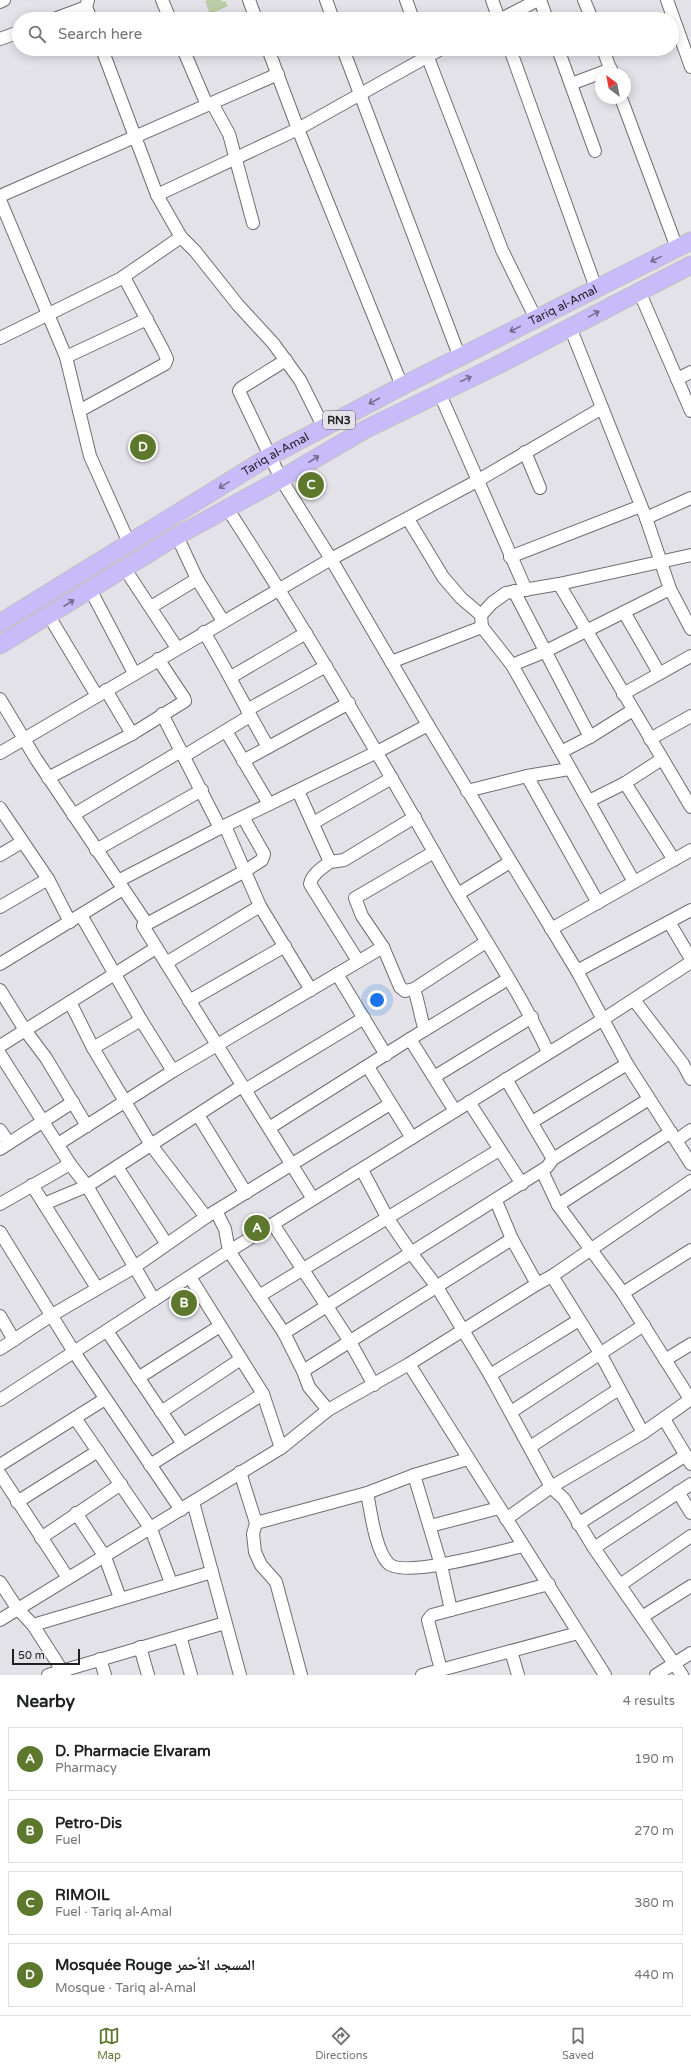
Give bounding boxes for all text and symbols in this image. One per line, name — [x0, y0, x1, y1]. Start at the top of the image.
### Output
search box — [12, 12, 679, 56]
icon: search — [26, 23, 48, 45]
text: Search here — [58, 25, 142, 43]
north arrow — [595, 68, 631, 104]
one-way arrow — [650, 256, 662, 263]
street label: Tariq al-Amal — [526, 282, 600, 328]
one-way arrow — [588, 309, 600, 317]
one-way arrow — [509, 326, 521, 334]
one-way arrow — [459, 375, 471, 382]
one-way arrow — [368, 398, 380, 406]
road number: RN3 — [323, 411, 355, 429]
street label: Tariq al-Amal — [239, 430, 311, 479]
pin: D — [130, 432, 156, 462]
one-way arrow — [308, 455, 319, 463]
pin: C — [298, 470, 324, 500]
one-way arrow — [218, 481, 230, 489]
one-way arrow — [63, 598, 75, 606]
your location — [367, 990, 387, 1010]
pin: A — [244, 1213, 270, 1243]
pin: B — [171, 1288, 197, 1318]
scale bar — [12, 1647, 80, 1666]
text: 50 m — [18, 1649, 45, 1662]
text: Nearby — [16, 1691, 75, 1712]
text: 4 results — [623, 1693, 675, 1709]
text: D. Pharmacie Elvaram — [55, 1742, 211, 1760]
text: A — [25, 1751, 35, 1767]
text: 190 m — [634, 1751, 674, 1767]
text: Pharmacy — [55, 1760, 117, 1776]
text: Petro-Dis — [55, 1814, 122, 1832]
text: B — [25, 1823, 35, 1839]
text: 270 m — [634, 1823, 674, 1839]
text: Fuel — [55, 1832, 81, 1848]
text: RIMOIL — [55, 1886, 110, 1904]
text: C — [25, 1895, 35, 1911]
text: 380 m — [634, 1895, 674, 1911]
text: Fuel · Tariq al-Amal — [55, 1904, 172, 1920]
text: Mosquée Rouge المسجد الأحمر — [55, 1956, 255, 1974]
text: D — [25, 1967, 35, 1983]
text: 440 m — [634, 1967, 674, 1983]
text: Mosque · Tariq al-Amal — [55, 1980, 196, 1996]
tab: Map — [97, 2025, 121, 2062]
tab: Directions — [315, 2025, 368, 2062]
tab: Saved — [562, 2025, 594, 2062]

